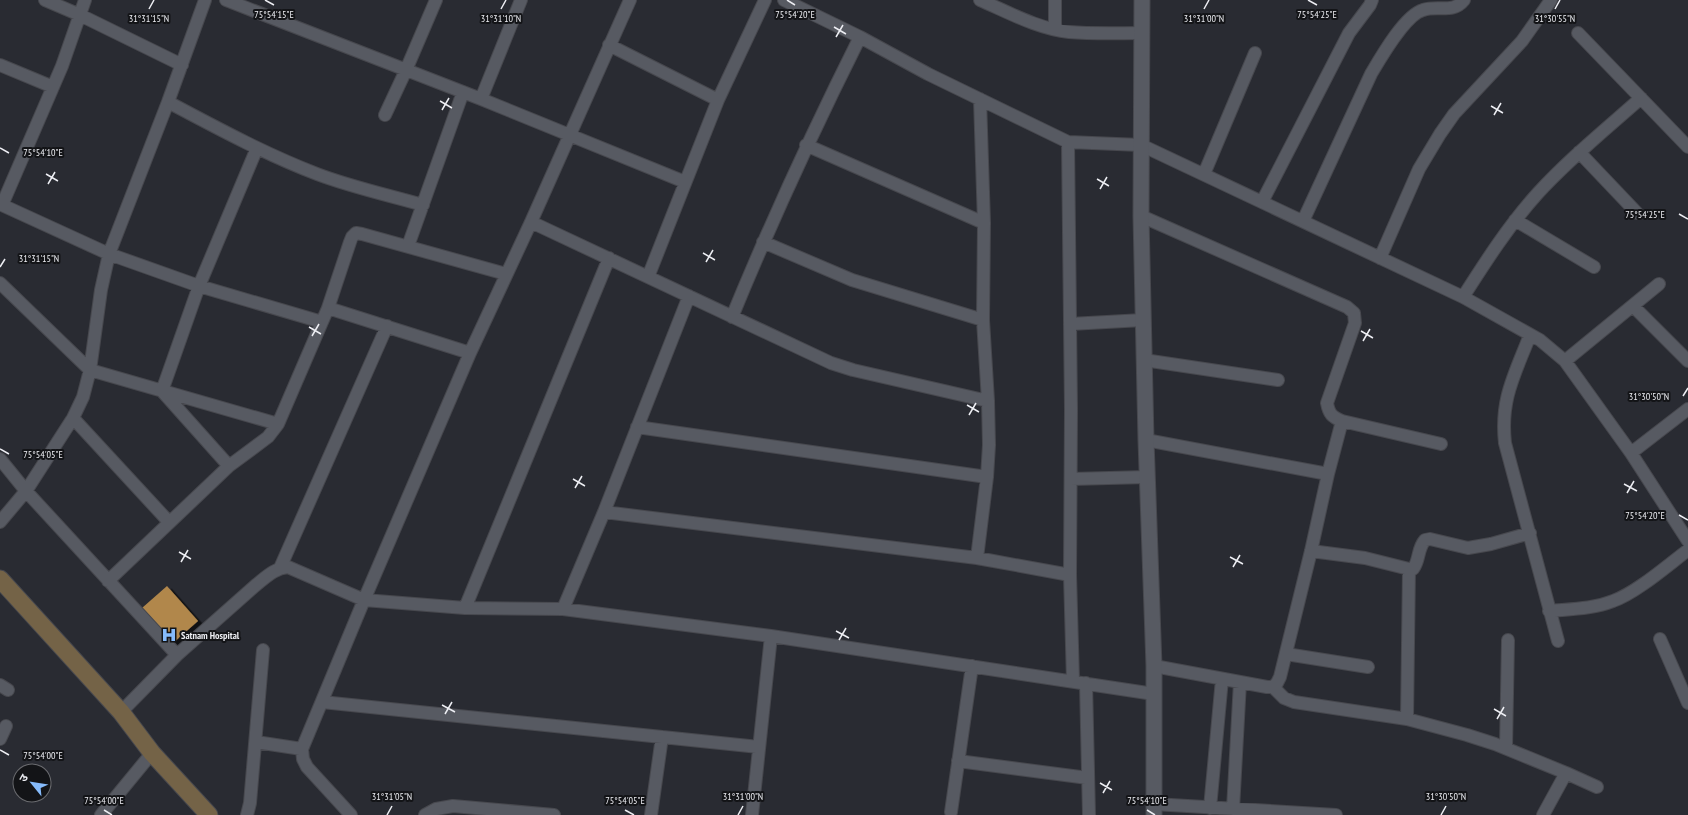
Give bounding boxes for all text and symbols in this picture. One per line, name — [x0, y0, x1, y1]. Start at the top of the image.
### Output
text: 75°54'15"E — [254, 8, 294, 21]
text: 75°54'20"E — [775, 8, 815, 21]
text: 75°54'25"E — [1297, 8, 1337, 21]
text: 31°31'15"N — [129, 12, 169, 25]
text: 31°31'10"N — [481, 12, 521, 25]
text: 31°31'00"N — [1184, 12, 1224, 25]
text: 31°30'55"N — [1535, 12, 1575, 25]
text: 75°54'10"E — [23, 146, 63, 159]
text: 75°54'25"E — [1625, 208, 1665, 221]
text: 31°31'15"N — [19, 252, 59, 265]
text: 31°30'50"N — [1629, 390, 1669, 403]
text: 75°54'05"E — [23, 448, 63, 461]
text: 75°54'20"E — [1625, 509, 1665, 522]
hospital icon: Satnam Hospital — [160, 626, 178, 644]
place label: Satnam Hospital — [181, 629, 240, 642]
text: 75°54'00"E — [23, 749, 63, 762]
north arrow — [12, 763, 52, 803]
text: उ — [16, 771, 31, 784]
text: 31°31'05"N — [372, 790, 412, 803]
text: 31°31'00"N — [723, 790, 763, 803]
text: 31°30'50"N — [1426, 790, 1466, 803]
text: 75°54'00"E — [84, 794, 124, 807]
text: 75°54'05"E — [605, 794, 645, 807]
text: 75°54'10"E — [1127, 794, 1167, 807]

